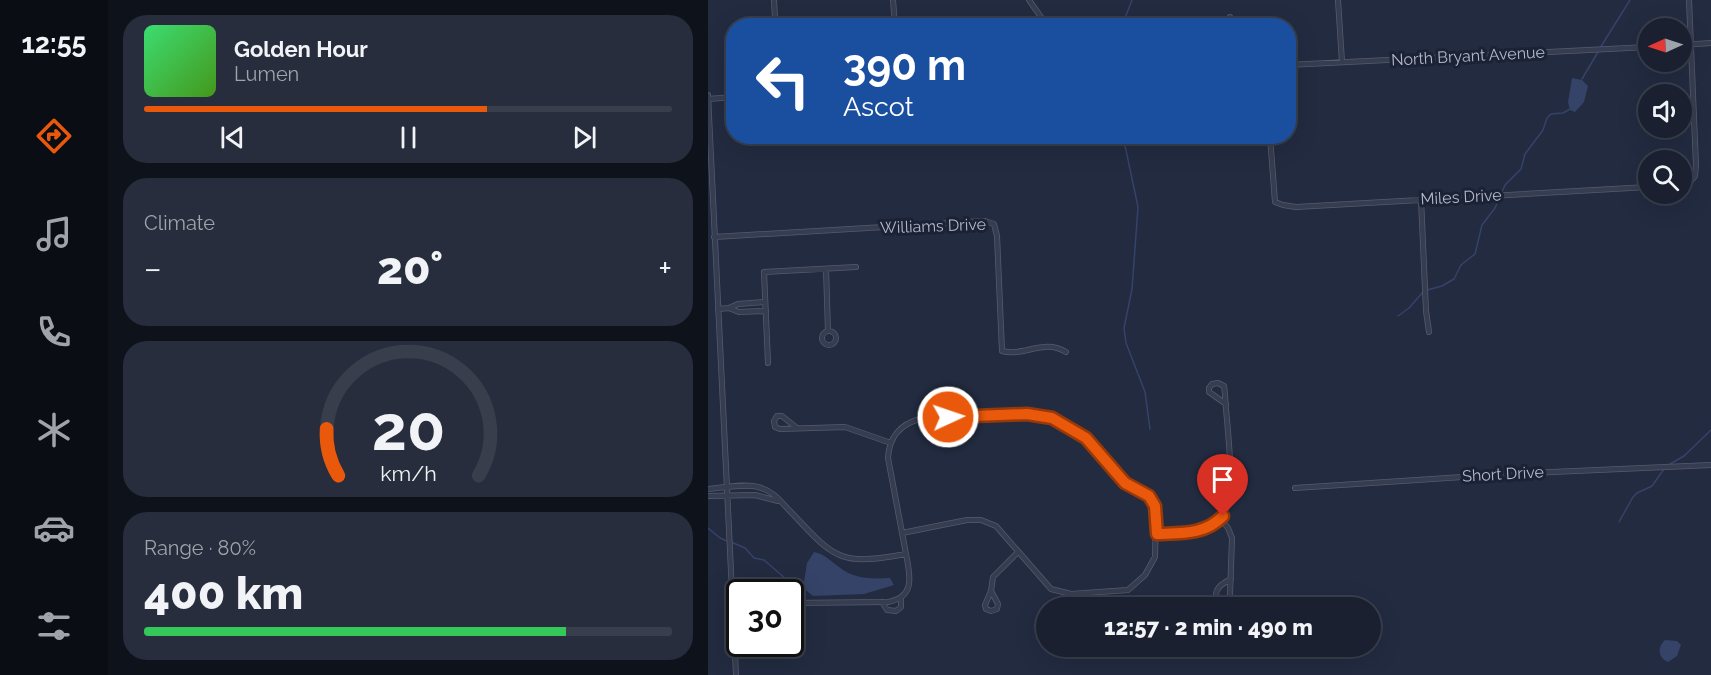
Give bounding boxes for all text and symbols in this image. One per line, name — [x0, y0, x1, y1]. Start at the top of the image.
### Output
north arrow — [1638, 18, 1692, 72]
map controls — [1638, 18, 1692, 204]
text: 12:55 — [21, 28, 87, 59]
text: Golden Hour — [234, 36, 368, 62]
text: 390 m — [843, 41, 966, 90]
icon: left — [744, 42, 822, 120]
street label: North Bryant Avenue — [1391, 42, 1545, 70]
text: Lumen — [234, 62, 299, 86]
button: sound — [1638, 84, 1692, 138]
text: Ascot — [843, 91, 914, 122]
icon: directions — [33, 115, 75, 157]
icon: previous — [216, 121, 249, 154]
icon: pause — [392, 121, 425, 154]
icon: next — [568, 121, 601, 154]
button: search — [1638, 150, 1692, 204]
street label: Miles Drive — [1420, 185, 1502, 209]
text: Climate — [144, 211, 215, 235]
icon: music — [33, 213, 75, 255]
street label: Williams Drive — [880, 215, 986, 237]
text: 20° — [377, 242, 443, 295]
text: − — [144, 249, 162, 288]
text: + — [658, 249, 672, 288]
icon: phone — [33, 311, 75, 353]
position arrow — [916, 385, 980, 449]
text: 20 — [371, 391, 445, 465]
icon: climate — [33, 409, 75, 451]
pin — [1197, 454, 1248, 516]
text: km/h — [380, 461, 436, 486]
street label: Short Drive — [1462, 462, 1544, 486]
icon: arrive — [1206, 463, 1239, 496]
icon: car — [33, 507, 75, 549]
text: Range · 80% — [144, 536, 256, 560]
text: 400 km — [144, 567, 303, 620]
speed limit sign: 30 — [726, 579, 804, 657]
icon: filters — [33, 605, 75, 647]
text: 12:57 · 2 min · 490 m — [1104, 614, 1313, 640]

